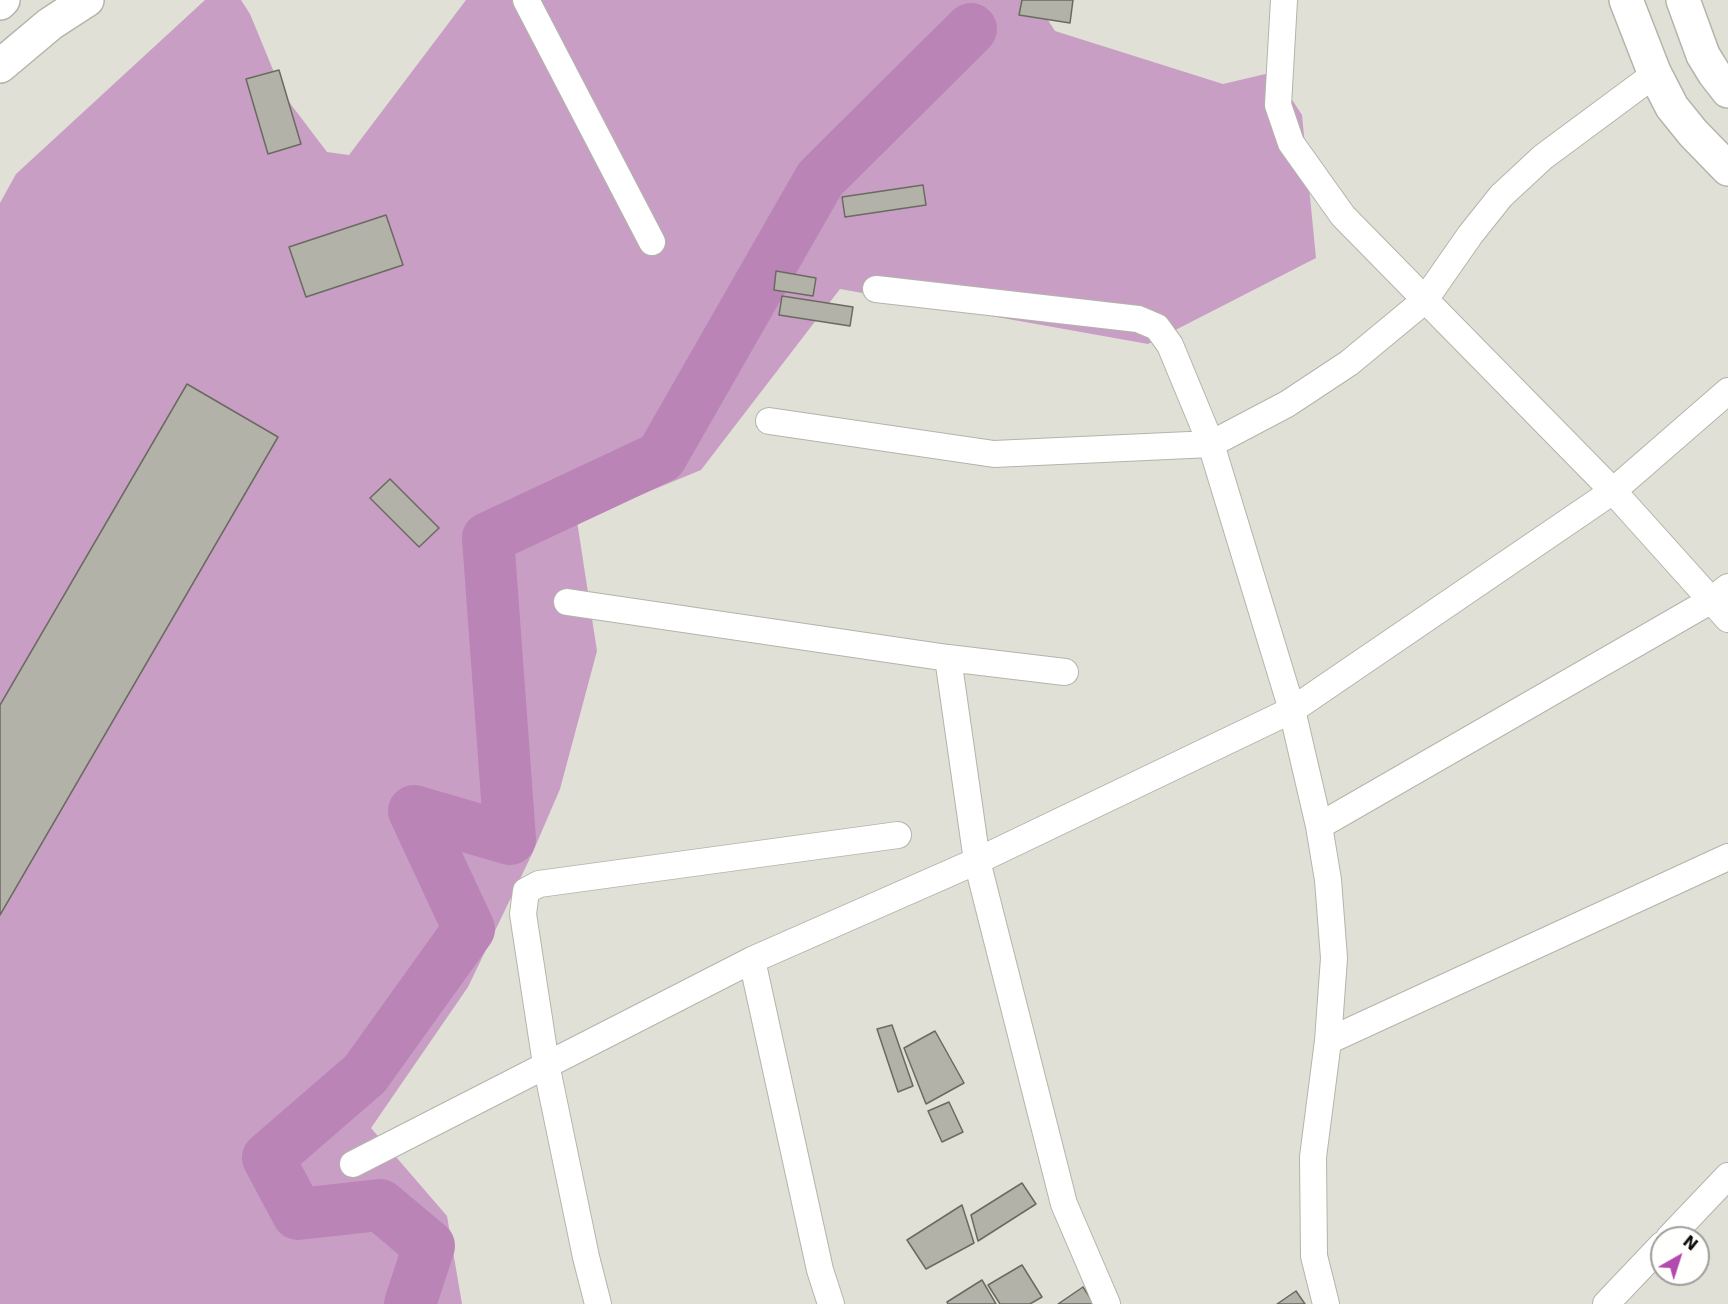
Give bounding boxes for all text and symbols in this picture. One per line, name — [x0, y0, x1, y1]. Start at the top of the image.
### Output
north arrow — [1650, 1226, 1710, 1286]
text: N — [1679, 1232, 1702, 1255]

